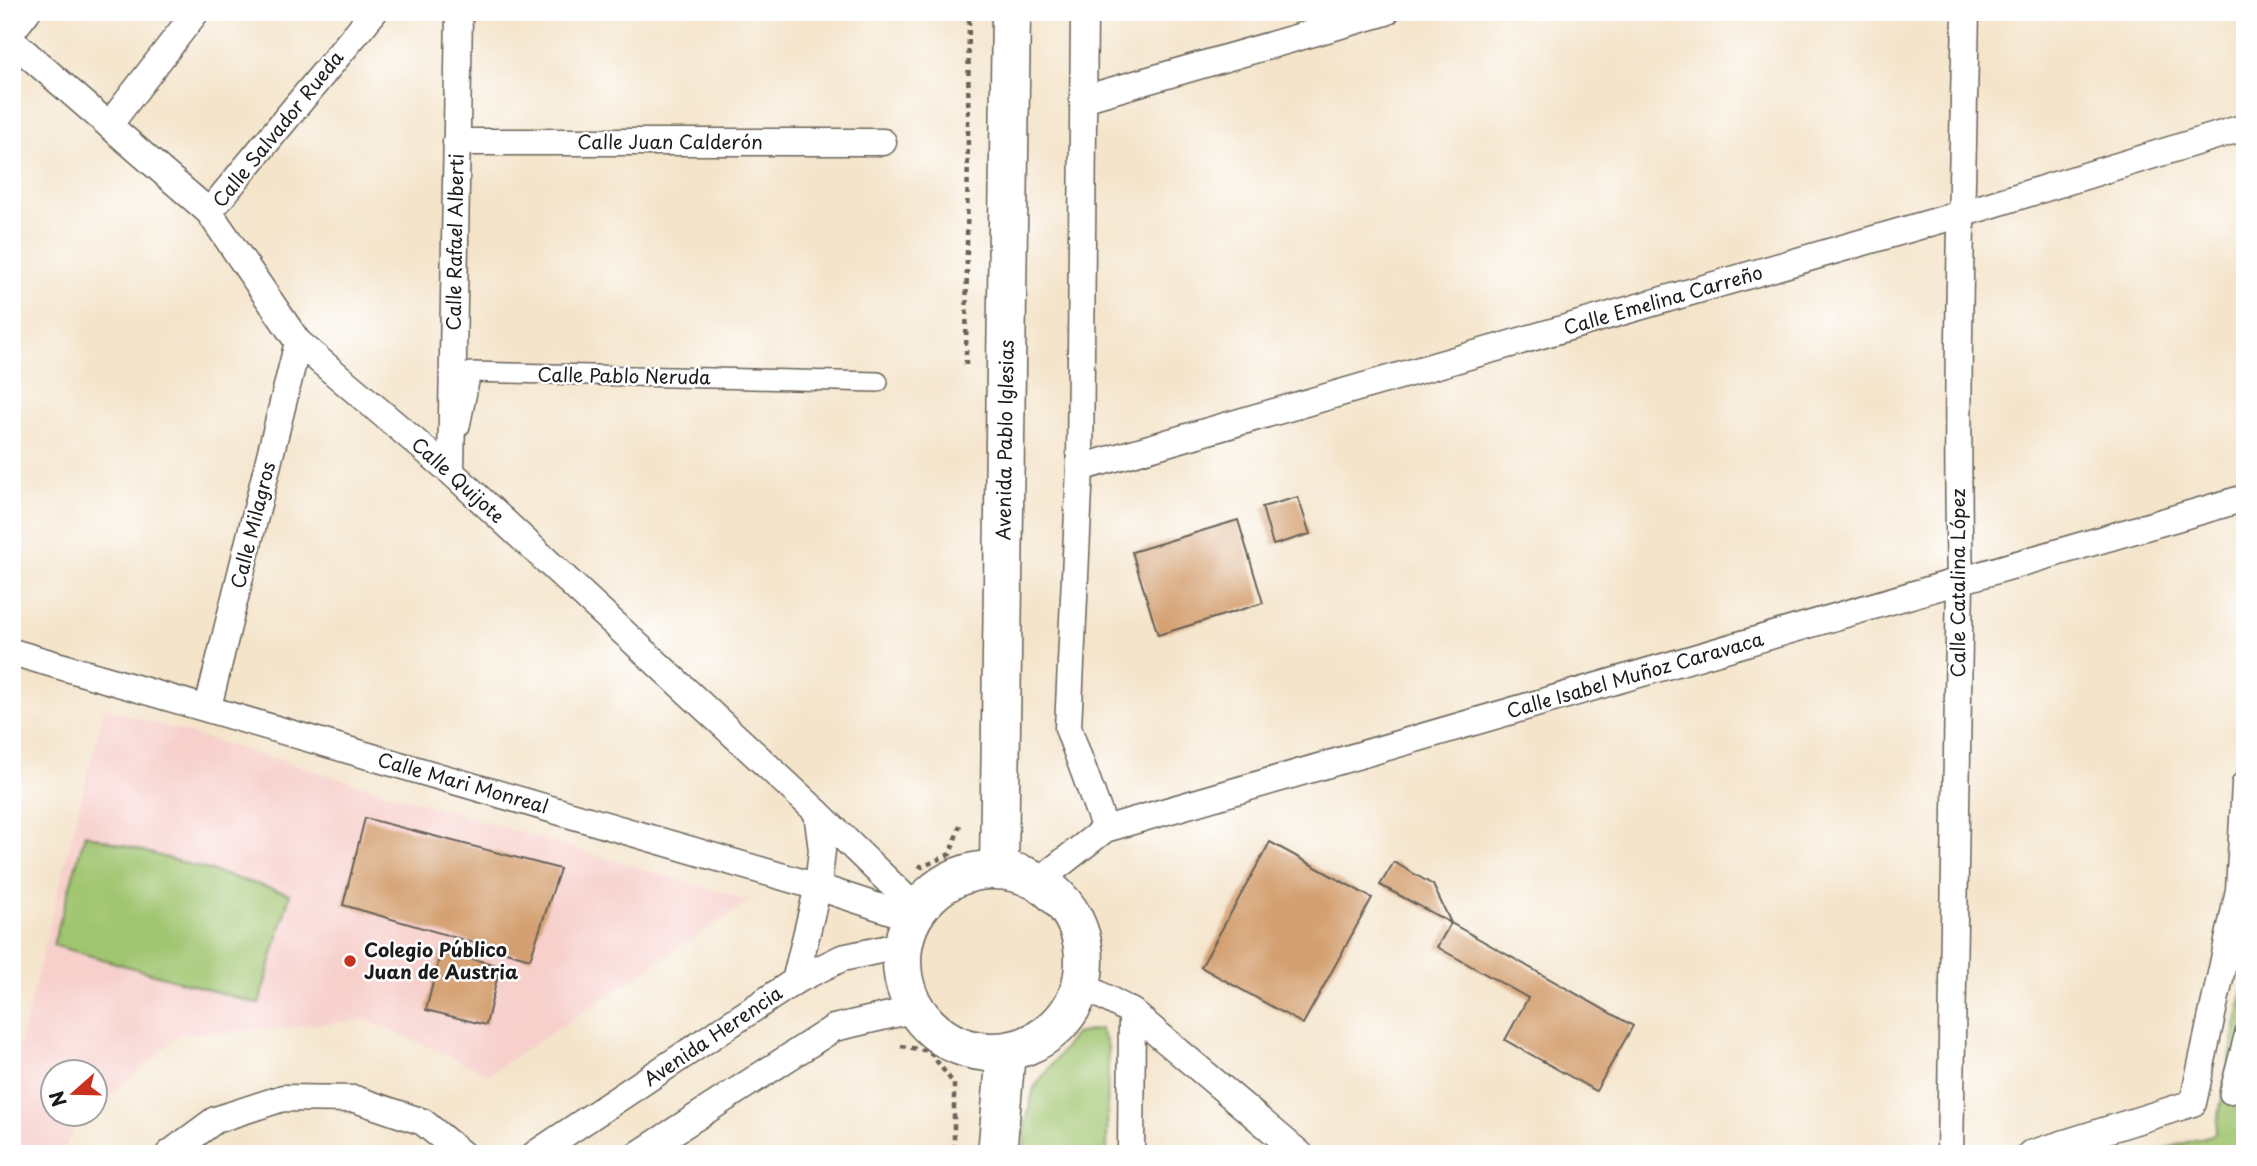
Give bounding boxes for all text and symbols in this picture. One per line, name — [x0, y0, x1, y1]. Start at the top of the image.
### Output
street label: Calle Salvador Rueda — [205, 43, 350, 213]
street label: Calle Juan Calderón — [577, 127, 763, 155]
street label: Calle Rafael Alberti — [438, 153, 470, 331]
street label: Calle Emelina Carreño — [1560, 257, 1765, 341]
street label: Avenida Pablo Iglesias — [988, 339, 1020, 541]
street label: Calle Pablo Neruda — [537, 359, 711, 391]
street label: Calle Quijote — [406, 430, 511, 529]
street label: Calle Milagros — [223, 458, 281, 591]
street label: Calle Catalina López — [1943, 489, 1971, 677]
street label: Calle Isabel Muñoz Caravaca — [1503, 624, 1766, 724]
street label: Calle Mari Monreal — [375, 744, 552, 820]
place label: Colegio Público Juan de Austria — [364, 935, 518, 985]
marker: Colegio Público Juan de Austria — [342, 953, 358, 969]
street label: Avenida Herencia — [638, 978, 788, 1092]
north arrow — [38, 1058, 108, 1128]
text: N — [41, 1087, 73, 1111]

